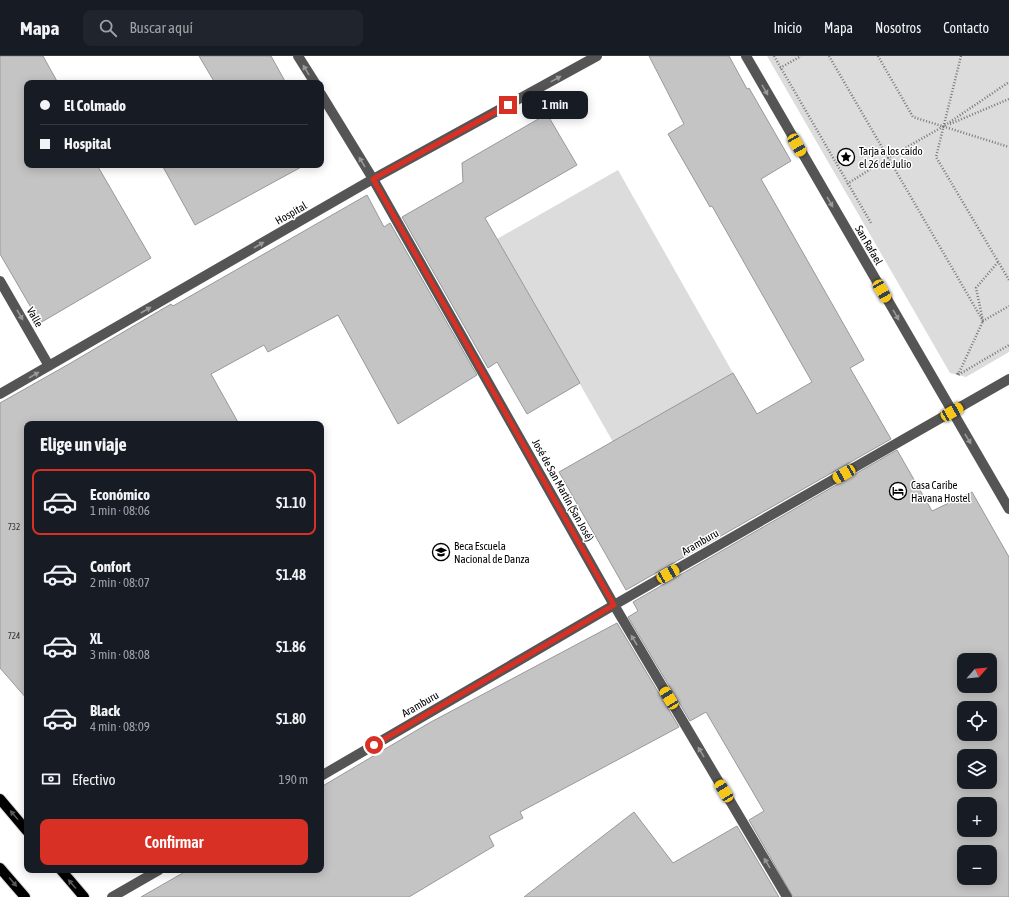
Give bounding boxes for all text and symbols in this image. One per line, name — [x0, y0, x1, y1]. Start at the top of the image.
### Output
search box — [83, 10, 363, 46]
text: Mapa — [20, 17, 59, 39]
icon: search — [97, 17, 119, 39]
text: Buscar aquí — [129, 19, 193, 36]
text: Inicio — [773, 20, 802, 36]
text: Mapa — [824, 20, 853, 36]
text: Nosotros — [875, 20, 921, 36]
text: Contacto — [943, 20, 989, 36]
one-way arrow — [303, 64, 310, 75]
one-way arrow — [550, 75, 561, 82]
one-way arrow — [762, 84, 769, 96]
callout: 1 min — [522, 91, 588, 119]
route end — [499, 96, 517, 114]
text: El Colmado — [64, 97, 126, 114]
text: 1 min — [542, 97, 568, 112]
car — [786, 132, 808, 158]
text: Hospital — [64, 135, 111, 152]
place label: Tarja a los caído el 26 de Julio — [859, 145, 923, 170]
place icon: Tarja a los caído el 26 de Julio — [836, 147, 856, 167]
one-way arrow — [359, 156, 366, 168]
one-way arrow — [827, 196, 834, 208]
street label: Hospital — [273, 199, 309, 227]
street label: San Rafael — [853, 223, 885, 267]
one-way arrow — [253, 242, 265, 249]
car — [871, 278, 893, 304]
street label: Valle — [25, 305, 45, 329]
one-way arrow — [140, 306, 152, 313]
one-way arrow — [16, 309, 23, 321]
one-way arrow — [892, 309, 899, 321]
one-way arrow — [28, 371, 40, 378]
car — [939, 401, 965, 423]
one-way arrow — [965, 433, 972, 445]
text: Elige un viaje — [40, 434, 127, 455]
street label: José de San Martín (San José) — [530, 437, 596, 543]
car — [831, 463, 857, 485]
place label: Casa Caribe Havana Hostel — [911, 479, 970, 504]
hotel icon: Casa Caribe Havana Hostel — [888, 481, 908, 501]
icon: car — [42, 484, 78, 520]
text: Económico — [90, 486, 150, 503]
text: $1.10 — [276, 494, 306, 511]
text: 1 min · 08:06 — [90, 503, 150, 518]
house number: 732 — [8, 522, 20, 532]
street label: Aramburu — [679, 527, 721, 557]
place label: Beca Escuela Nacional de Danza — [454, 540, 530, 565]
school or university icon: Beca Escuela Nacional de Danza — [431, 542, 451, 562]
icon: car — [42, 556, 78, 592]
text: Confort — [90, 558, 131, 575]
car — [655, 563, 681, 585]
text: $1.48 — [276, 566, 306, 583]
text: 2 min · 08:07 — [90, 575, 150, 590]
icon: car — [42, 628, 78, 664]
text: XL — [90, 630, 103, 647]
house number: 724 — [8, 631, 20, 641]
one-way arrow — [631, 634, 638, 646]
text: $1.86 — [276, 638, 306, 655]
text: 3 min · 08:08 — [90, 647, 150, 662]
north arrow — [957, 653, 997, 693]
map controls — [957, 653, 997, 885]
car — [658, 685, 680, 711]
street label: Aramburu — [399, 689, 441, 719]
icon: car — [42, 700, 78, 736]
button: locate — [957, 701, 997, 741]
text: Black — [90, 702, 120, 719]
text: $1.80 — [276, 710, 306, 727]
text: 4 min · 08:09 — [90, 719, 150, 734]
route start — [365, 736, 383, 754]
one-way arrow — [697, 746, 704, 758]
button: layers — [957, 749, 997, 789]
icon: cash — [40, 768, 62, 790]
text: Efectivo — [72, 771, 116, 788]
text: 190 m — [279, 772, 308, 787]
car — [713, 778, 735, 804]
button: + — [957, 797, 997, 837]
one-way arrow — [9, 810, 18, 820]
button: Confirmar — [40, 819, 308, 865]
button: − — [957, 845, 997, 885]
one-way arrow — [764, 858, 771, 869]
one-way arrow — [8, 877, 17, 888]
one-way arrow — [68, 878, 77, 889]

